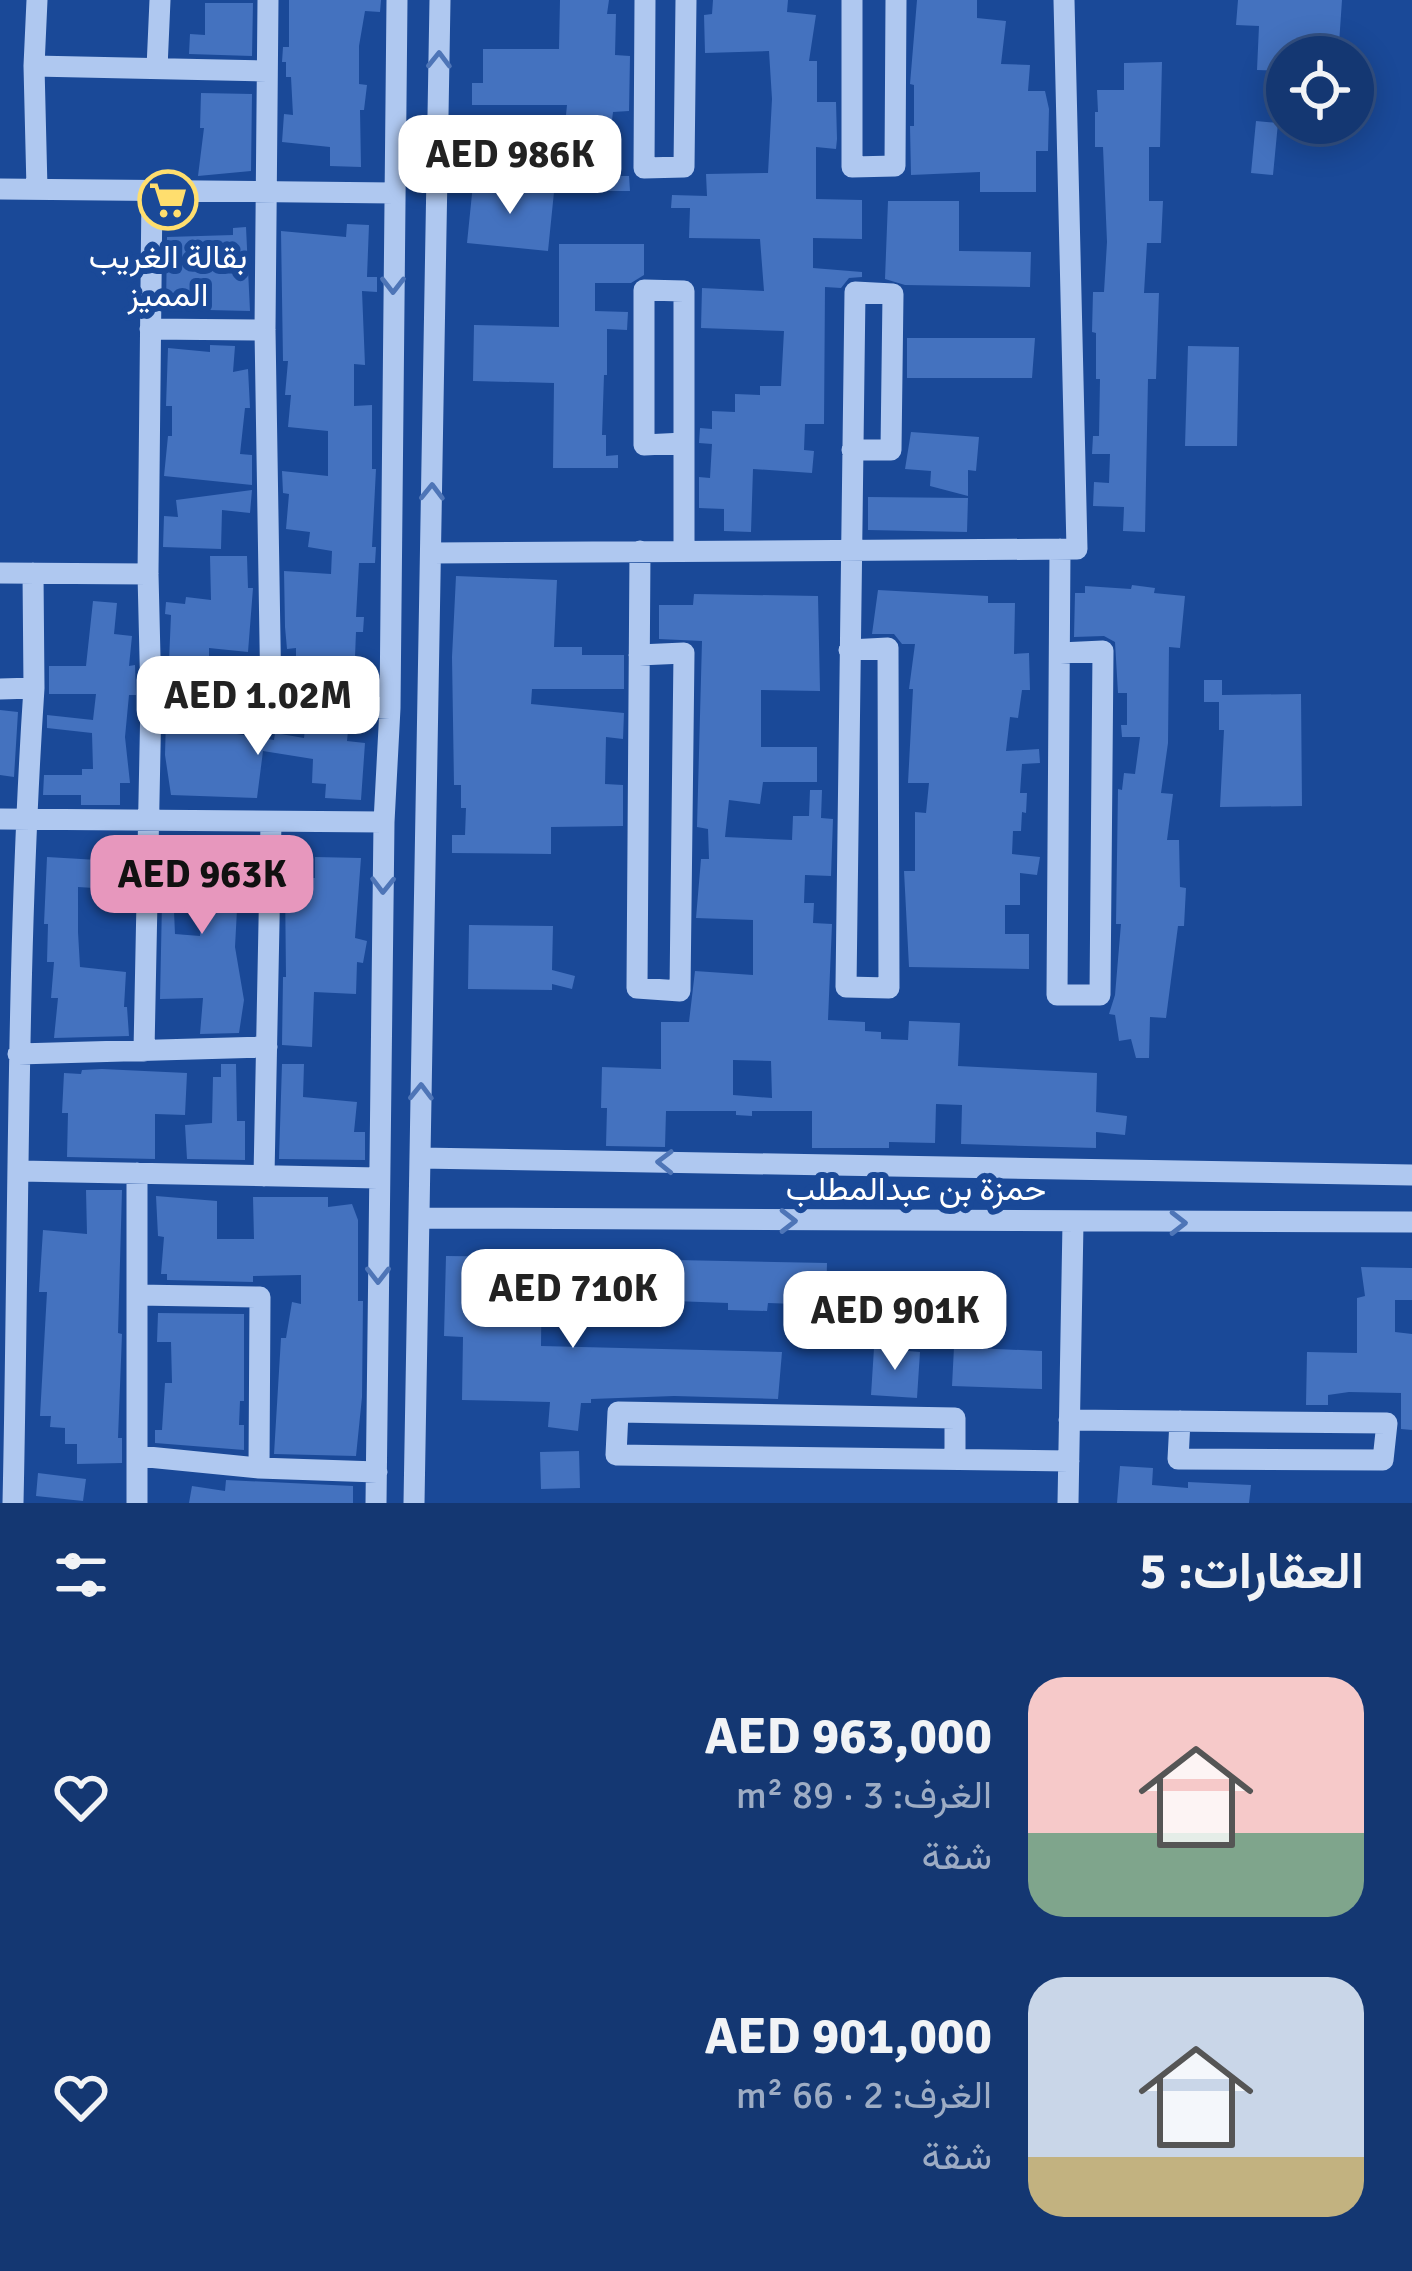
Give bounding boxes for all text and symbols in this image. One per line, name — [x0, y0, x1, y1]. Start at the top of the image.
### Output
map controls — [1266, 36, 1374, 144]
button: locate — [1266, 36, 1374, 144]
one-way arrow — [426, 50, 452, 69]
pin: AED 986K — [386, 115, 634, 217]
text: AED 986K — [425, 130, 595, 178]
supermarket icon: بقالة الغريب المميز — [137, 169, 199, 231]
place label: بقالة الغريب المميز — [89, 237, 247, 316]
one-way arrow — [380, 277, 406, 295]
one-way arrow — [419, 482, 445, 500]
pin: AED 1.02M — [121, 656, 395, 758]
text: AED 1.02M — [164, 671, 352, 719]
pin: AED 963K — [78, 835, 326, 937]
text: AED 963K — [117, 850, 287, 898]
one-way arrow — [370, 877, 396, 895]
one-way arrow — [408, 1082, 434, 1101]
one-way arrow — [655, 1149, 673, 1175]
street label: حمزة بن عبدالمطلب — [786, 1169, 1046, 1210]
one-way arrow — [780, 1208, 798, 1234]
one-way arrow — [1170, 1210, 1188, 1236]
pin: AED 710K — [449, 1249, 697, 1351]
text: AED 710K — [488, 1264, 658, 1312]
one-way arrow — [365, 1267, 391, 1285]
pin: AED 901K — [771, 1271, 1019, 1373]
text: AED 901K — [810, 1286, 980, 1334]
text: العقارات: 5 — [1139, 1540, 1364, 1603]
icon: filters — [48, 1542, 114, 1608]
text: AED 963,000 — [705, 1705, 992, 1768]
icon: home — [1124, 1725, 1268, 1869]
icon: heart — [48, 1764, 114, 1830]
text: الغرف: 3 · 89 m² — [736, 1771, 992, 1819]
text: شقة — [922, 1832, 992, 1880]
text: AED 901,000 — [705, 2005, 992, 2068]
icon: home — [1124, 2025, 1268, 2169]
icon: heart — [48, 2064, 114, 2130]
text: الغرف: 2 · 66 m² — [736, 2071, 992, 2119]
text: شقة — [922, 2132, 992, 2180]

